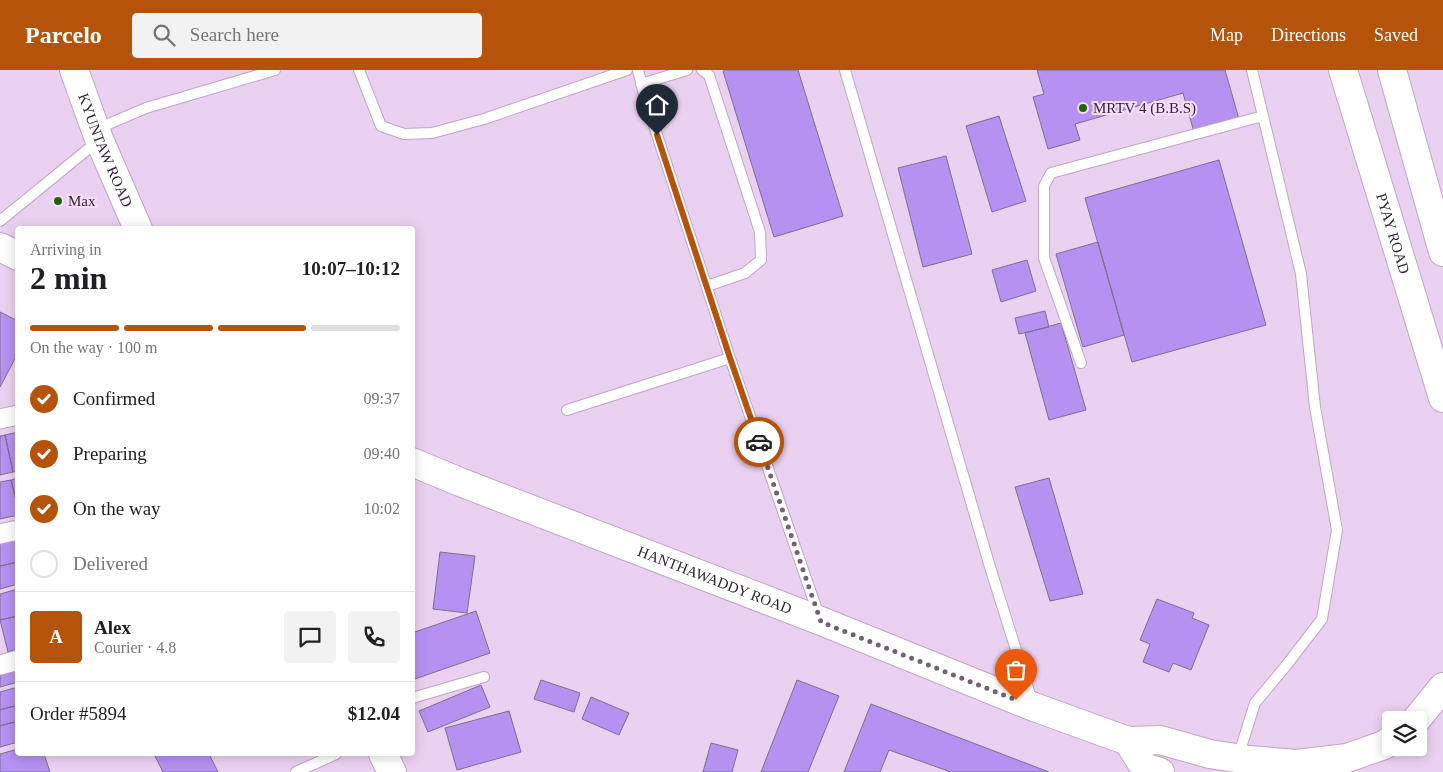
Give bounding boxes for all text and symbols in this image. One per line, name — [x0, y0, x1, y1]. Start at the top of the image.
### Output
search box — [132, 13, 482, 58]
icon: search — [150, 21, 178, 49]
text: Parcelo — [25, 22, 102, 48]
text: Search here — [190, 24, 279, 45]
text: Map — [1210, 25, 1243, 45]
text: Directions — [1271, 25, 1346, 45]
text: Saved — [1374, 25, 1418, 45]
pin — [636, 84, 678, 135]
street label: KYUNTAW ROAD — [75, 91, 136, 209]
icon: home — [643, 91, 671, 119]
place label: MRTV 4 (B.B.S) — [1093, 100, 1196, 117]
marker: MRTV 4 (B.B.S) — [1077, 102, 1089, 114]
street label: PYAY ROAD — [1373, 191, 1413, 276]
place label: Max — [68, 193, 96, 209]
marker: Max — [52, 195, 64, 207]
text: Arriving in — [30, 241, 102, 258]
text: 10:07–10:12 — [302, 258, 400, 279]
text: 2 min — [30, 260, 107, 296]
text: On the way · 100 m — [30, 339, 158, 356]
icon: check — [30, 385, 58, 413]
text: Confirmed — [73, 388, 155, 409]
text: 09:37 — [364, 390, 400, 407]
courier — [734, 417, 784, 467]
icon: car — [745, 428, 773, 456]
icon: check — [30, 440, 58, 468]
text: Preparing — [73, 443, 147, 464]
text: 09:40 — [364, 445, 400, 462]
icon: check — [30, 495, 58, 523]
text: On the way — [73, 498, 161, 519]
text: 10:02 — [364, 500, 400, 517]
street label: HANTHAWADDY ROAD — [635, 543, 794, 617]
text: Delivered — [73, 553, 148, 574]
button: chat — [284, 611, 336, 663]
button: phone — [348, 611, 400, 663]
text: Alex — [94, 617, 131, 638]
text: A — [49, 626, 63, 647]
text: Courier · 4.8 — [94, 639, 176, 656]
pin — [995, 649, 1037, 700]
icon: bag — [1002, 656, 1030, 684]
text: Order #5894 — [30, 703, 127, 724]
text: $12.04 — [348, 703, 400, 724]
map controls — [1382, 711, 1427, 756]
button: layers — [1382, 711, 1427, 756]

